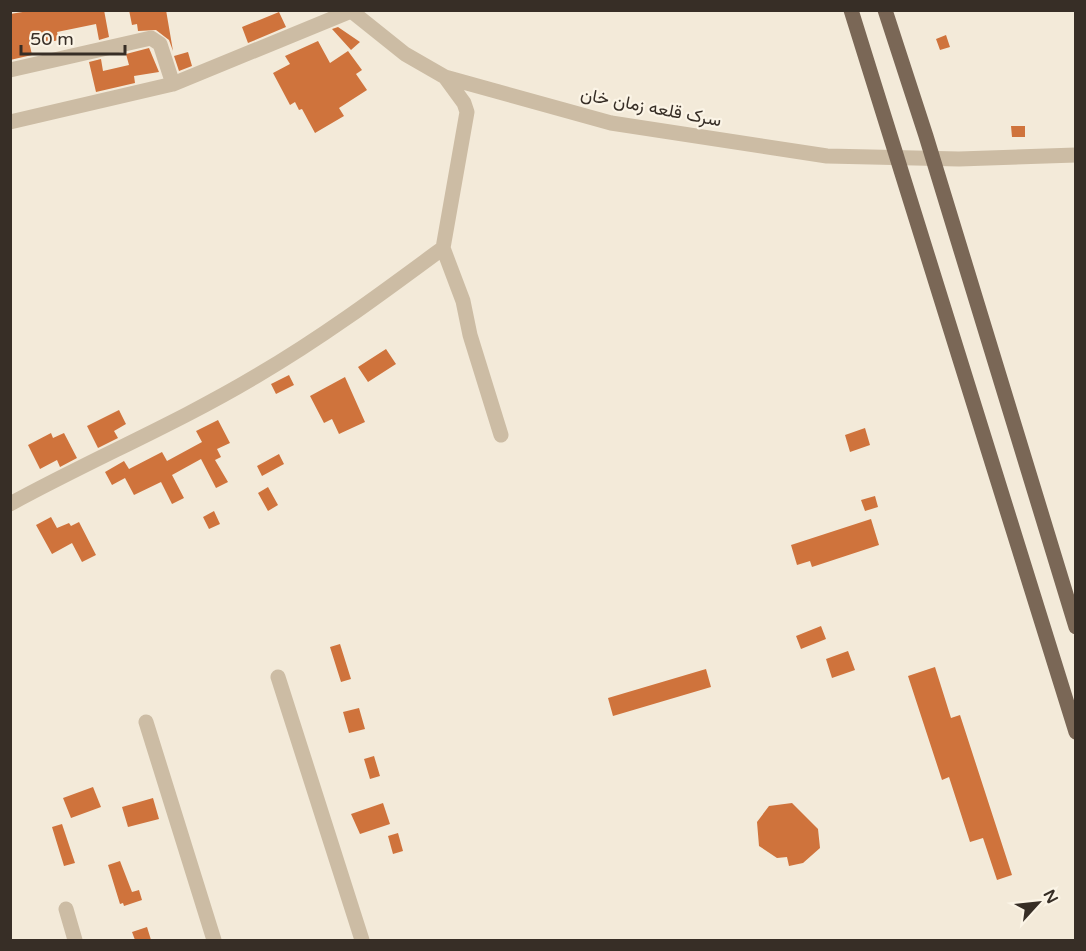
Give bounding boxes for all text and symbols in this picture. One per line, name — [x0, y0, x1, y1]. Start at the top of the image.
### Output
scale bar — [21, 18, 124, 56]
text: 50 m — [30, 28, 74, 50]
street label: سرک قلعه زمان خان — [579, 83, 723, 131]
north arrow — [1008, 873, 1068, 933]
text: N — [1039, 886, 1062, 907]

